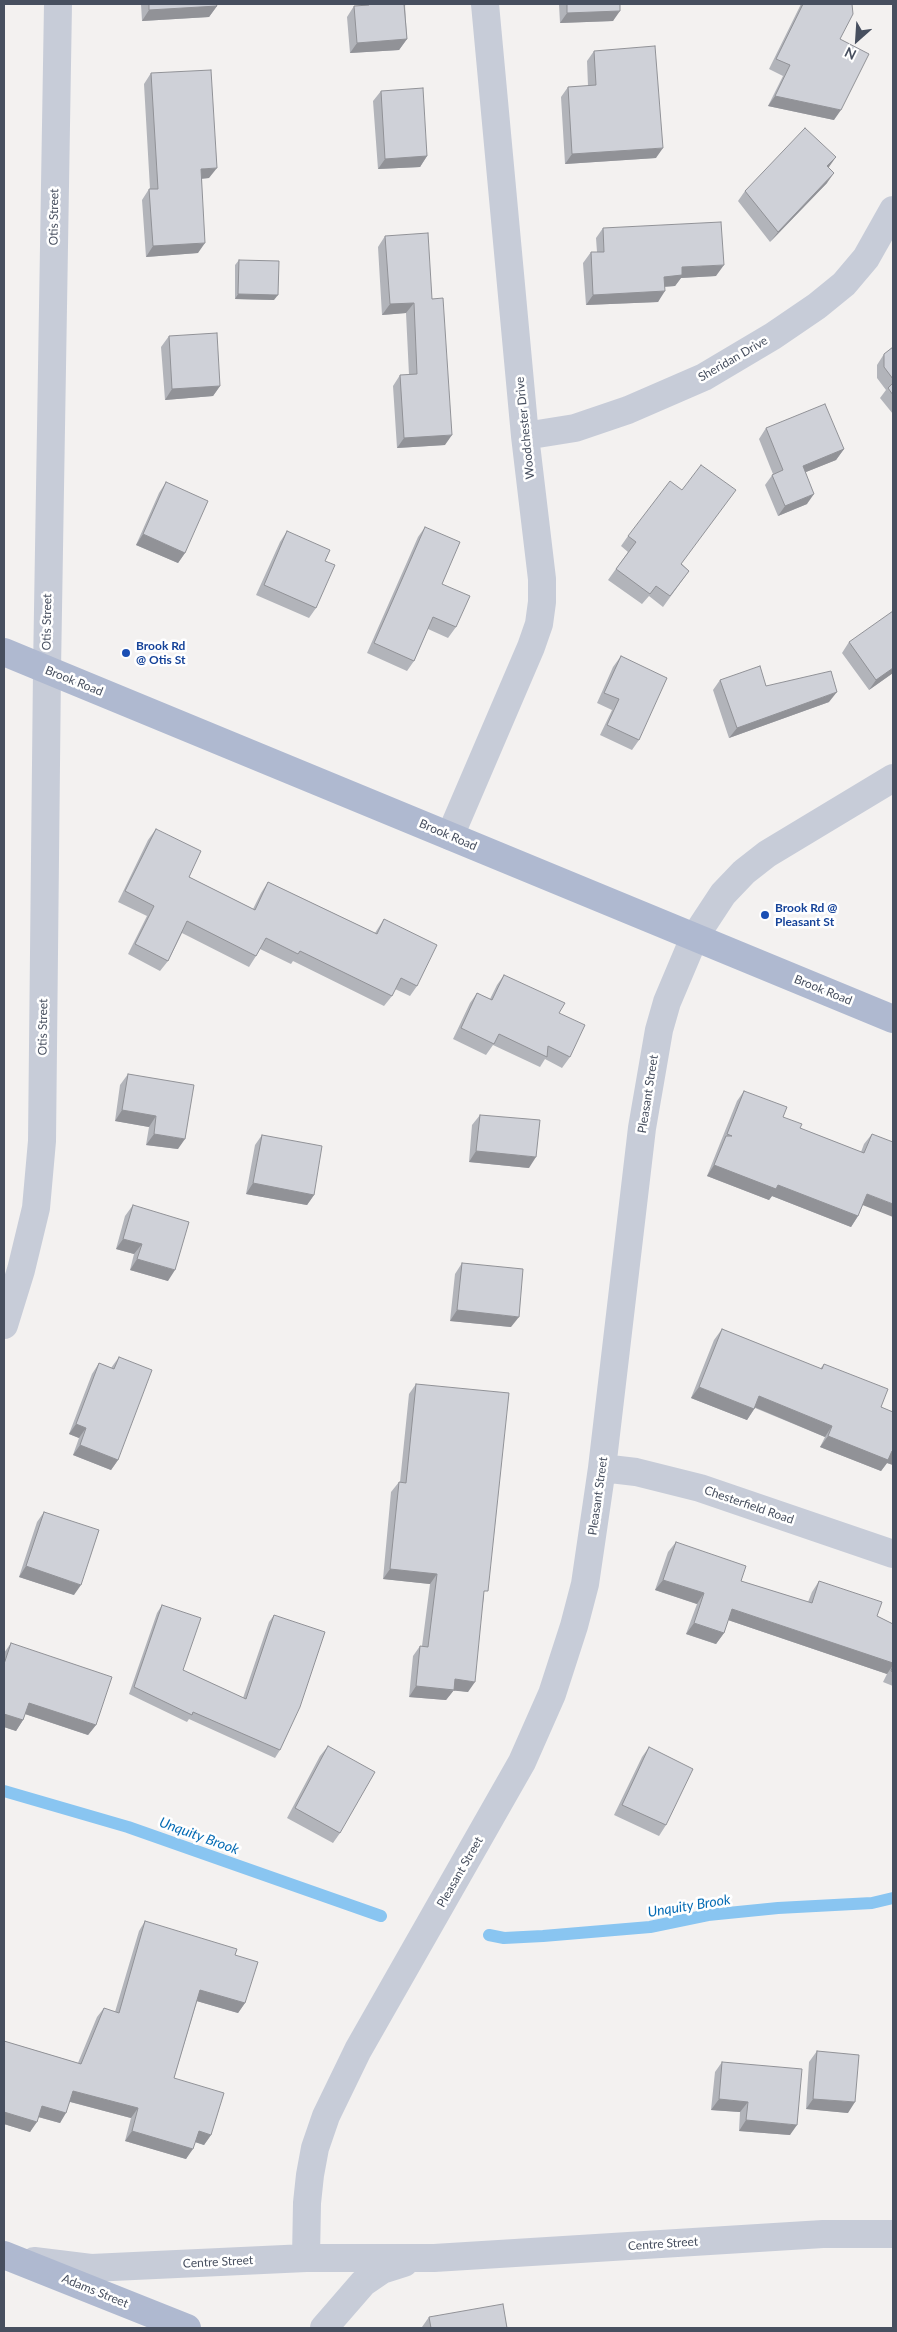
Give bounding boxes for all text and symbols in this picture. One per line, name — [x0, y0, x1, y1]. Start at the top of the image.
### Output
north arrow — [832, 15, 882, 65]
text: N — [842, 44, 859, 64]
street label: Otis Street — [46, 188, 62, 246]
street label: Sheridan Drive — [696, 333, 770, 385]
street label: Woodchester Drive — [512, 376, 538, 480]
street label: Otis Street — [39, 593, 55, 651]
place label: Brook Rd @ Otis St — [136, 639, 185, 667]
marker: Brook Rd @ Otis St — [120, 647, 132, 659]
street label: Brook Road — [43, 663, 105, 699]
street label: Brook Road — [417, 816, 479, 854]
place label: Brook Rd @ Pleasant St — [775, 901, 837, 929]
marker: Brook Rd @ Pleasant St — [759, 909, 771, 921]
street label: Brook Road — [792, 972, 854, 1008]
street label: Otis Street — [35, 998, 51, 1056]
street label: Pleasant Street — [635, 1054, 661, 1134]
street label: Pleasant Street — [585, 1456, 611, 1536]
street label: Chesterfield Road — [702, 1483, 796, 1527]
water label: Unquity Brook — [157, 1814, 241, 1858]
street label: Pleasant Street — [434, 1834, 486, 1910]
water label: Unquity Brook — [646, 1891, 732, 1921]
street label: Centre Street — [627, 2234, 699, 2254]
street label: Centre Street — [183, 2253, 253, 2271]
street label: Adams Street — [60, 2271, 130, 2311]

